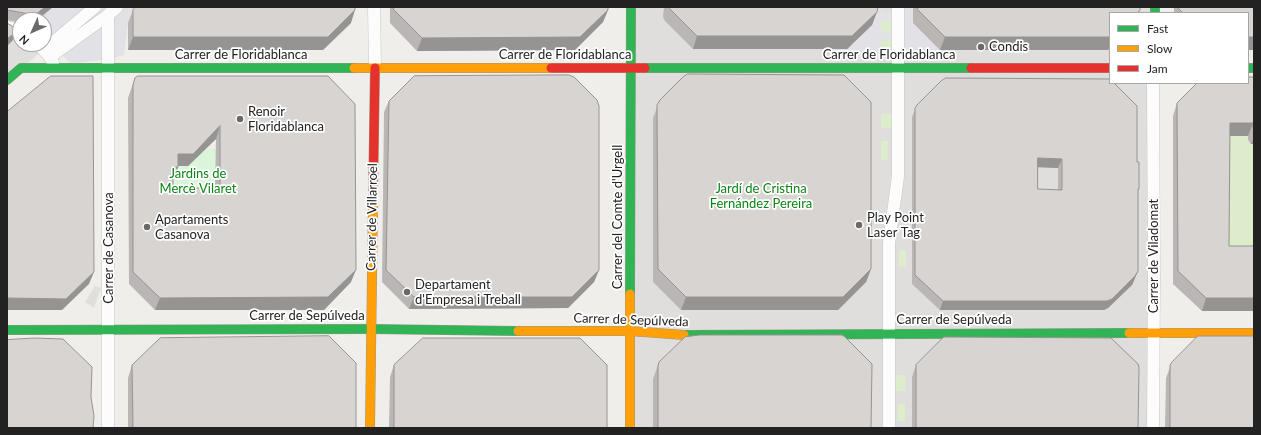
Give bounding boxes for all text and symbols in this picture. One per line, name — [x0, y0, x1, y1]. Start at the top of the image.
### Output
north arrow — [12, 12, 52, 52]
legend — [1109, 12, 1249, 84]
text: Fast — [1147, 21, 1168, 36]
text: N — [16, 33, 31, 48]
place label: Condis — [989, 39, 1028, 55]
text: Slow — [1147, 41, 1172, 56]
marker: Condis — [976, 42, 986, 52]
street label: Carrer de Floridablanca — [175, 47, 307, 63]
street label: Carrer de Floridablanca — [499, 47, 631, 63]
street label: Carrer de Floridablanca — [823, 47, 955, 63]
text: Jam — [1147, 61, 1168, 76]
place label: Renoir Floridablanca — [248, 104, 324, 135]
marker: Renoir Floridablanca — [235, 114, 245, 124]
street label: Carrer del Comte d'Urgell — [610, 145, 626, 289]
street label: Carrer de Villarroel — [363, 163, 381, 271]
park label: Jardins de Mercè Vilaret — [160, 166, 236, 197]
park label: Jardí de Cristina Fernández Pereira — [710, 181, 812, 212]
street label: Carrer de Casanova — [101, 192, 117, 304]
street label: Carrer de Viladomat — [1146, 199, 1162, 313]
place label: Play Point Laser Tag — [867, 210, 924, 241]
place label: Apartaments Casanova — [155, 212, 228, 243]
marker: Play Point Laser Tag — [854, 220, 864, 230]
marker: Apartaments Casanova — [142, 222, 152, 232]
place label: Departament d'Empresa i Treball — [415, 277, 521, 308]
marker: Departament d'Empresa i Treball — [402, 287, 412, 297]
street label: Carrer de Sepúlveda — [249, 308, 365, 324]
street label: Carrer de Sepúlveda — [573, 310, 689, 330]
street label: Carrer de Sepúlveda — [896, 312, 1012, 328]

